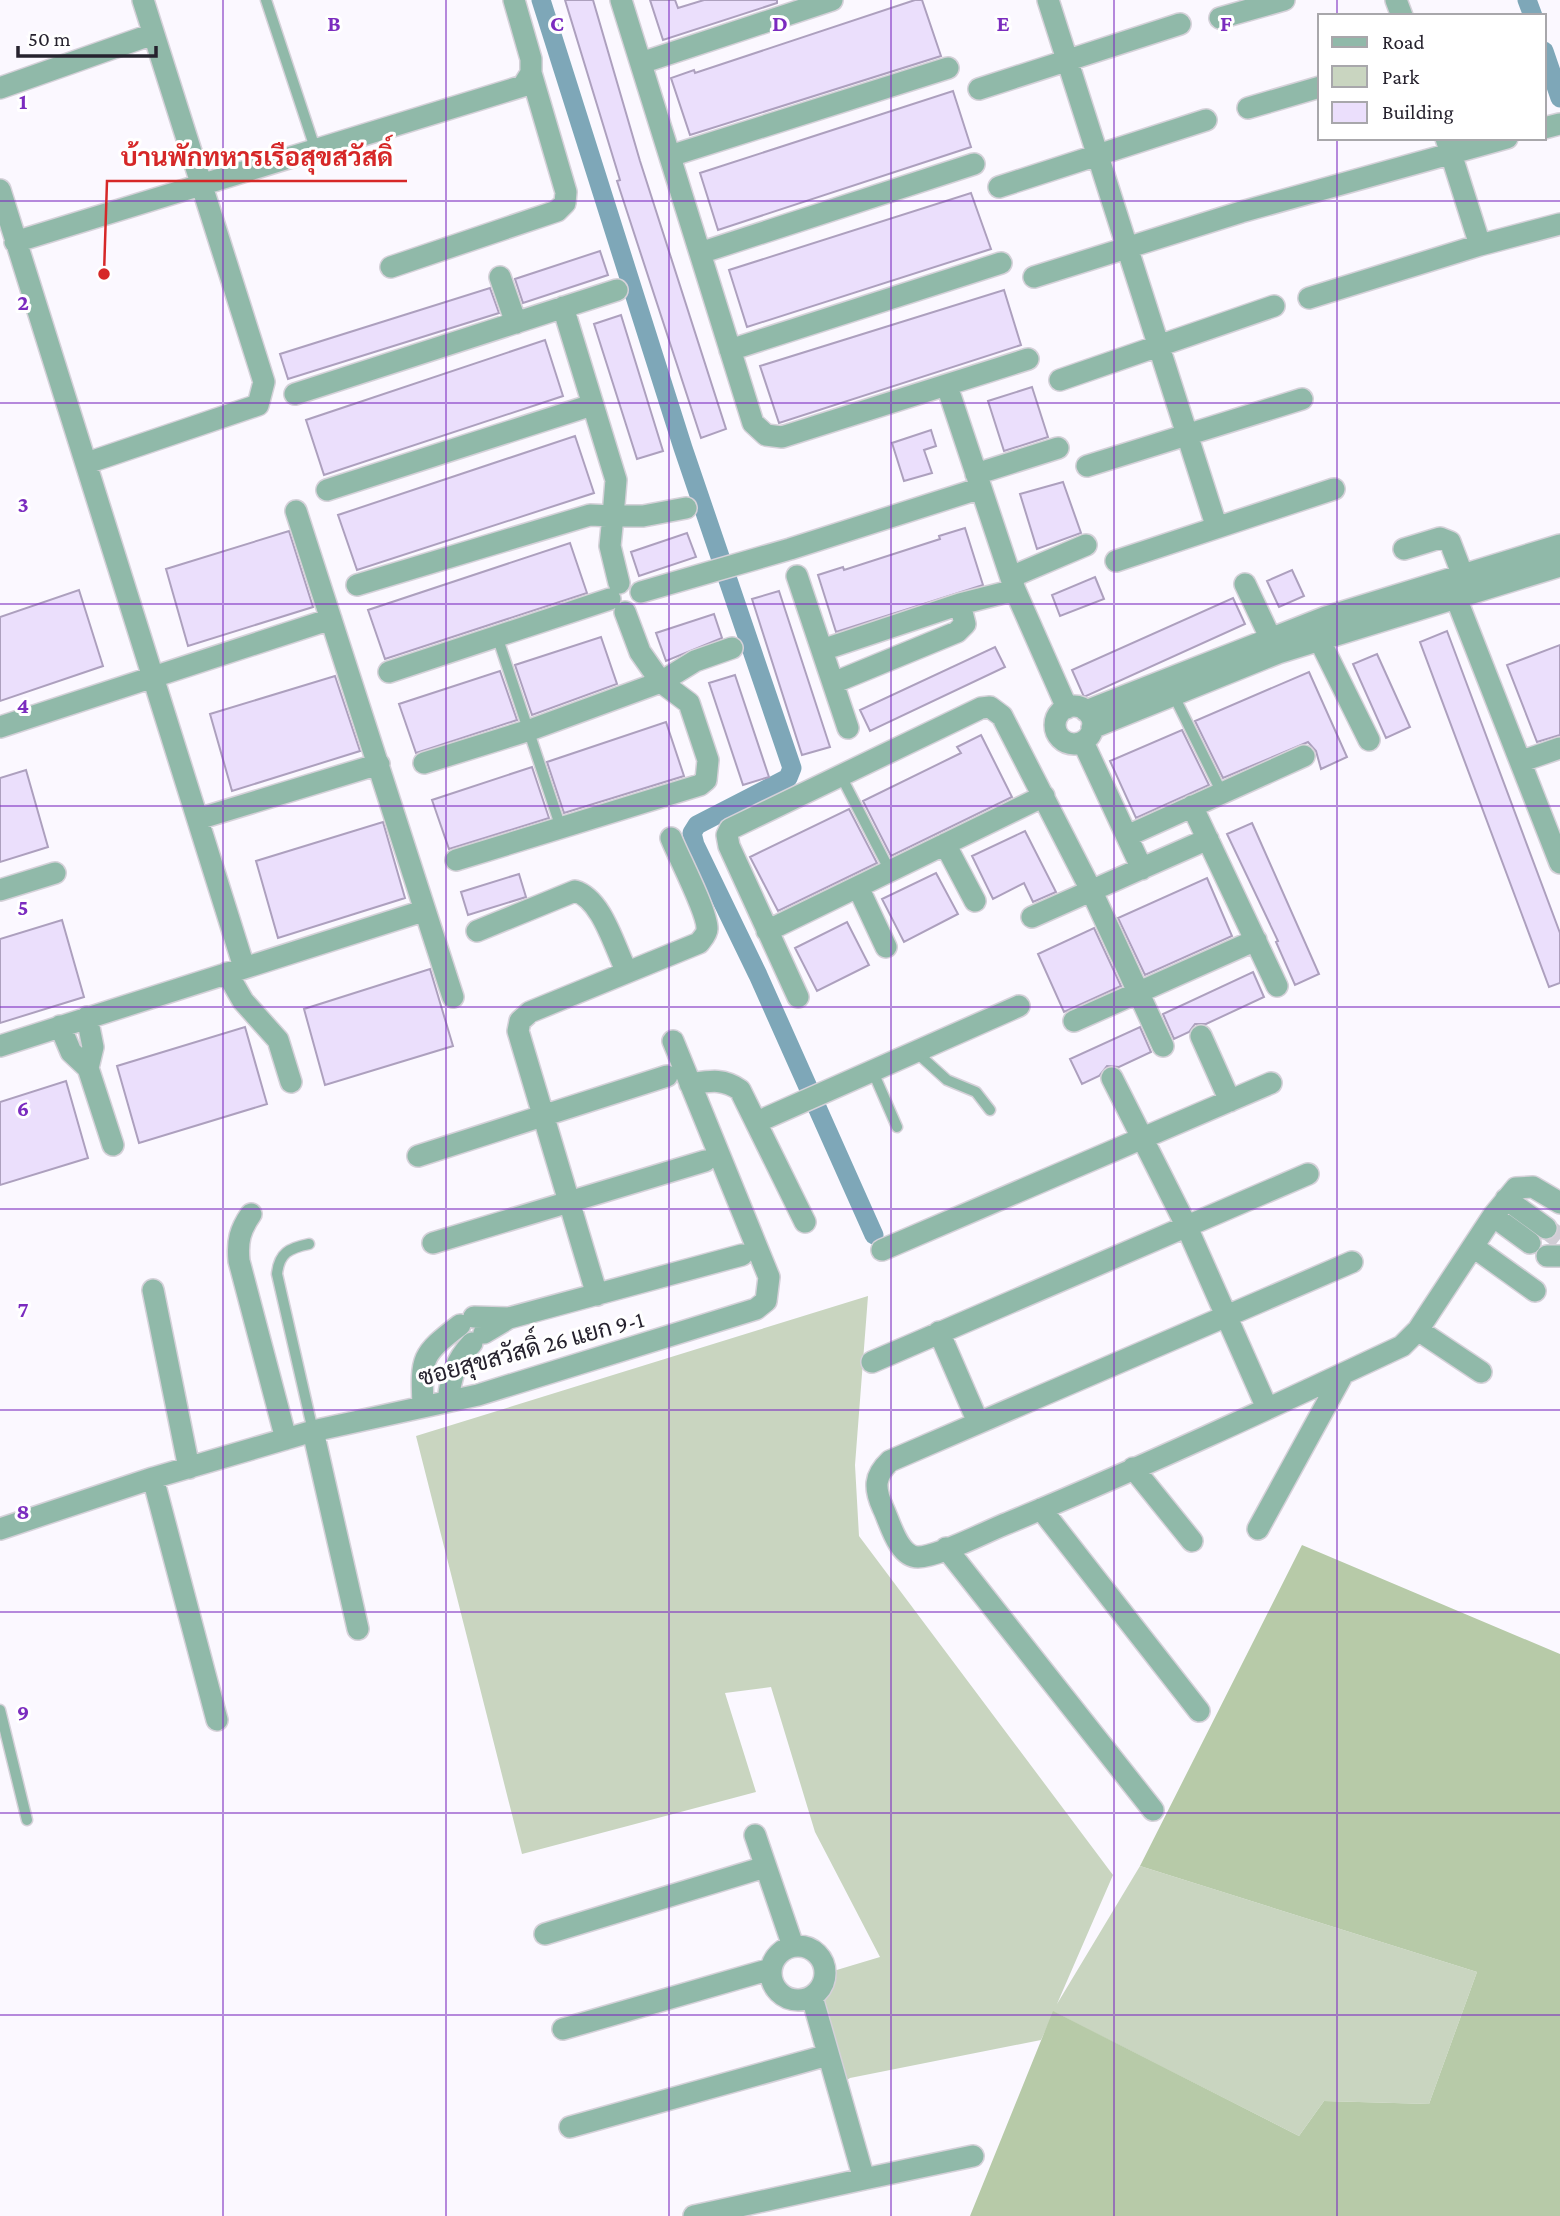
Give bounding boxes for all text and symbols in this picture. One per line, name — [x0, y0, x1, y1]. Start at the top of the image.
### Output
text: B — [327, 10, 341, 36]
text: C — [550, 10, 564, 36]
text: D — [772, 10, 788, 36]
text: E — [996, 10, 1010, 36]
text: F — [1220, 10, 1232, 36]
scale bar — [18, 14, 156, 58]
legend — [1318, 14, 1546, 140]
text: 50 m — [28, 27, 71, 51]
text: Road — [1382, 30, 1425, 54]
text: Park — [1382, 65, 1419, 89]
text: 1 — [19, 88, 28, 114]
text: Building — [1382, 100, 1454, 124]
callout: บ้านพักทหารเรือสุขสวัสดิ์ — [107, 134, 407, 181]
text: บ้านพักทหารเรือสุขสวัสดิ์ — [121, 134, 393, 175]
text: 2 — [17, 289, 29, 315]
text: 3 — [17, 491, 29, 517]
text: 4 — [17, 692, 29, 718]
text: 5 — [17, 894, 29, 920]
text: 6 — [17, 1095, 29, 1121]
text: 7 — [17, 1296, 29, 1322]
street label: ซอยสุขสวัสดิ์ 26 แยก 9-1 — [413, 1297, 647, 1394]
text: 8 — [16, 1498, 30, 1524]
text: 9 — [17, 1699, 29, 1725]

